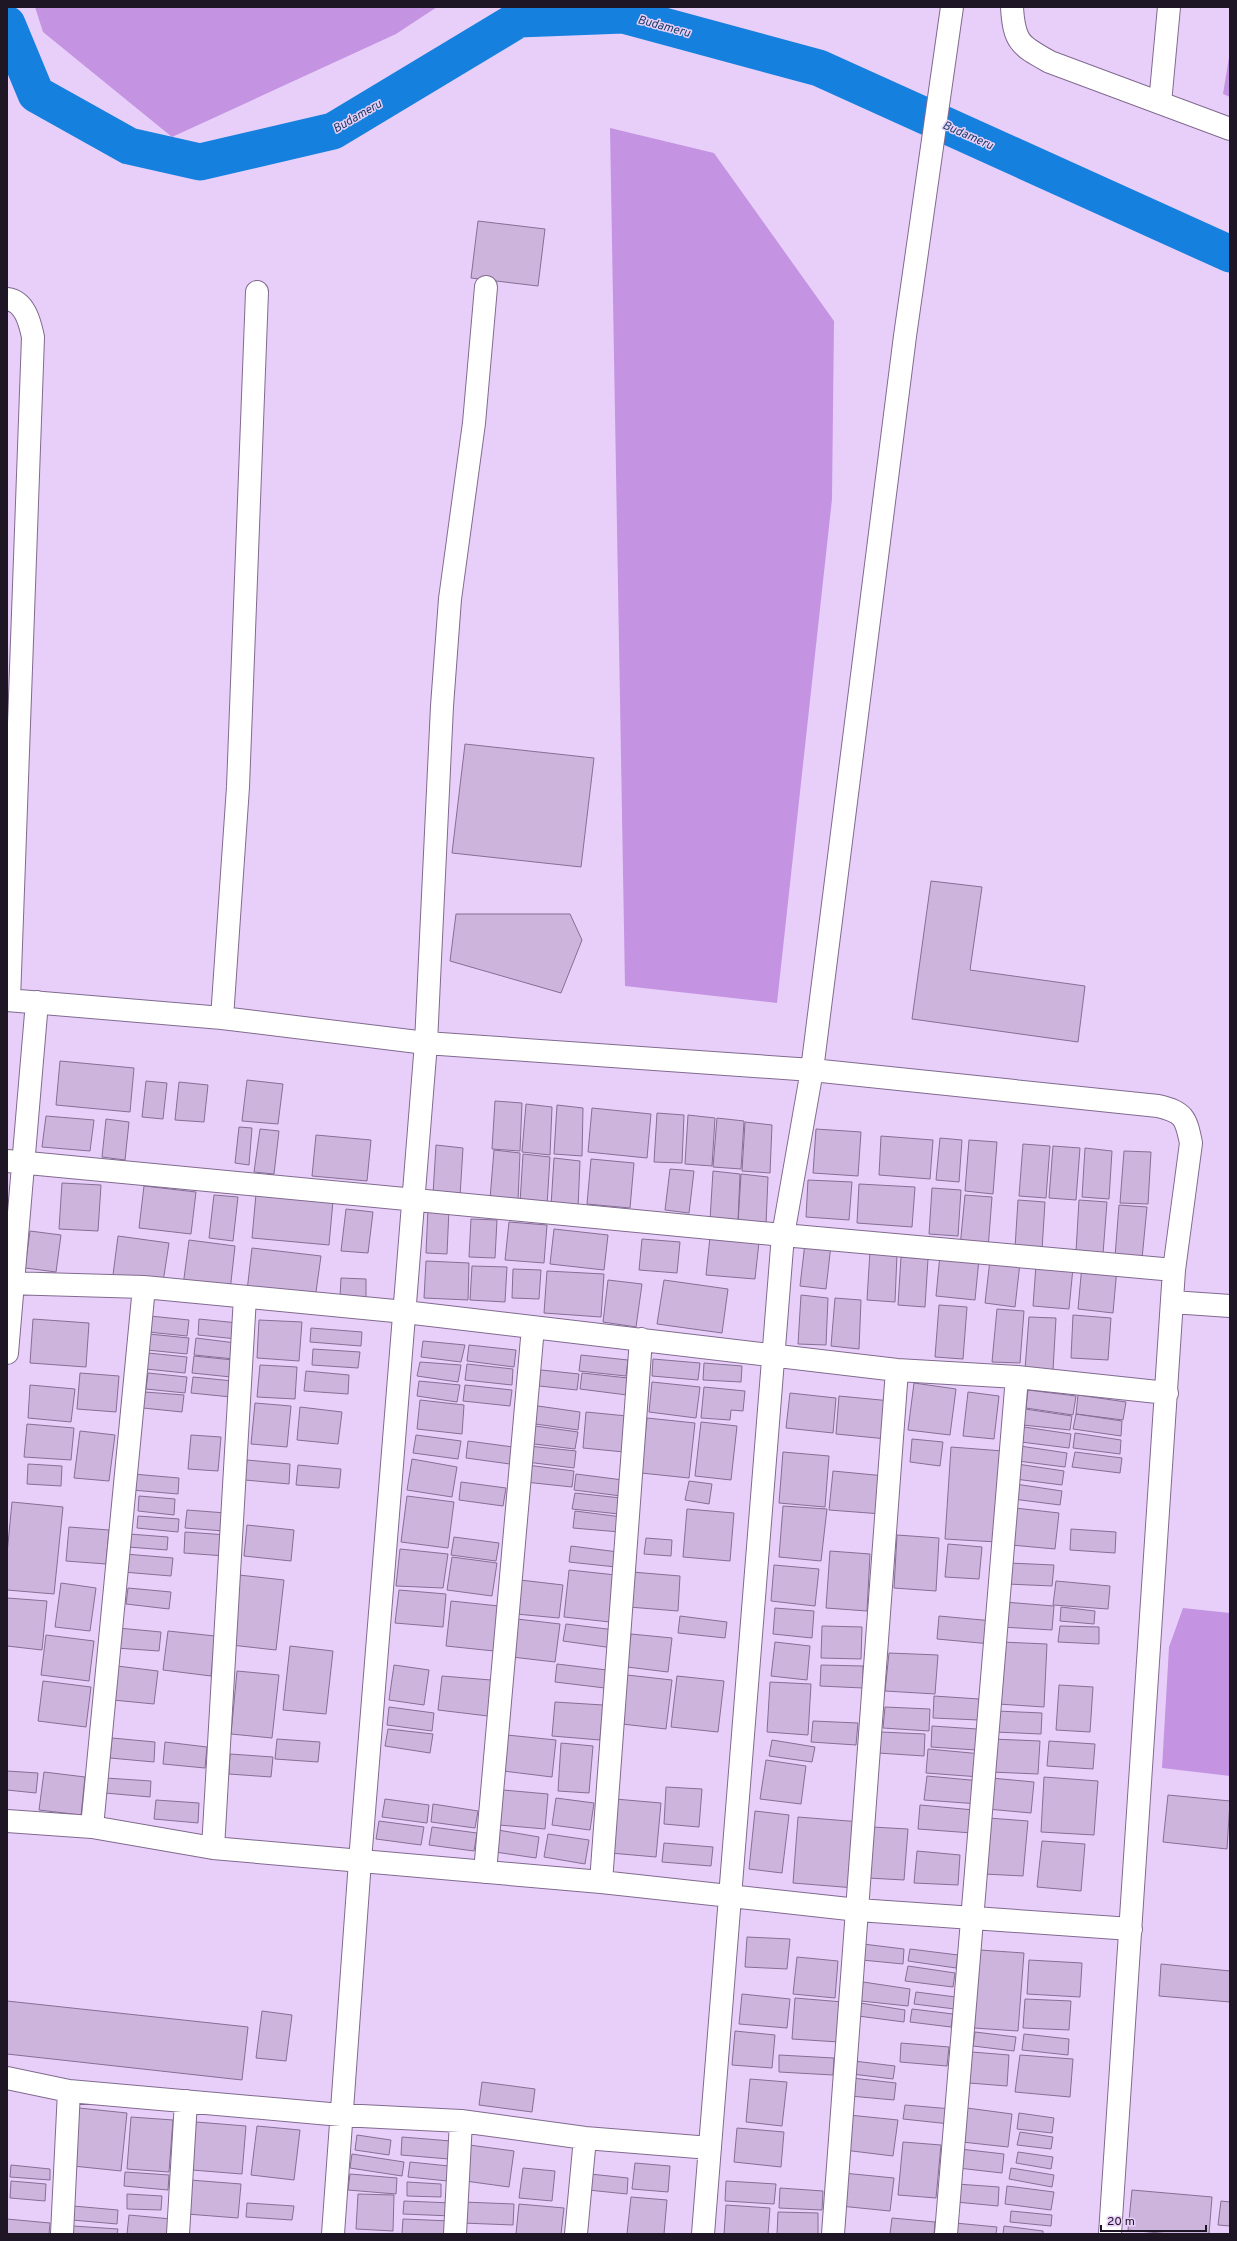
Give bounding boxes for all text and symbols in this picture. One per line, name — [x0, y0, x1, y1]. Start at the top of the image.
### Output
water label: Budameru — [636, 12, 692, 42]
water label: Budameru — [330, 96, 385, 137]
water label: Budameru — [940, 118, 996, 154]
scale bar — [1101, 2207, 1206, 2233]
text: 20 m — [1107, 2214, 1135, 2230]

